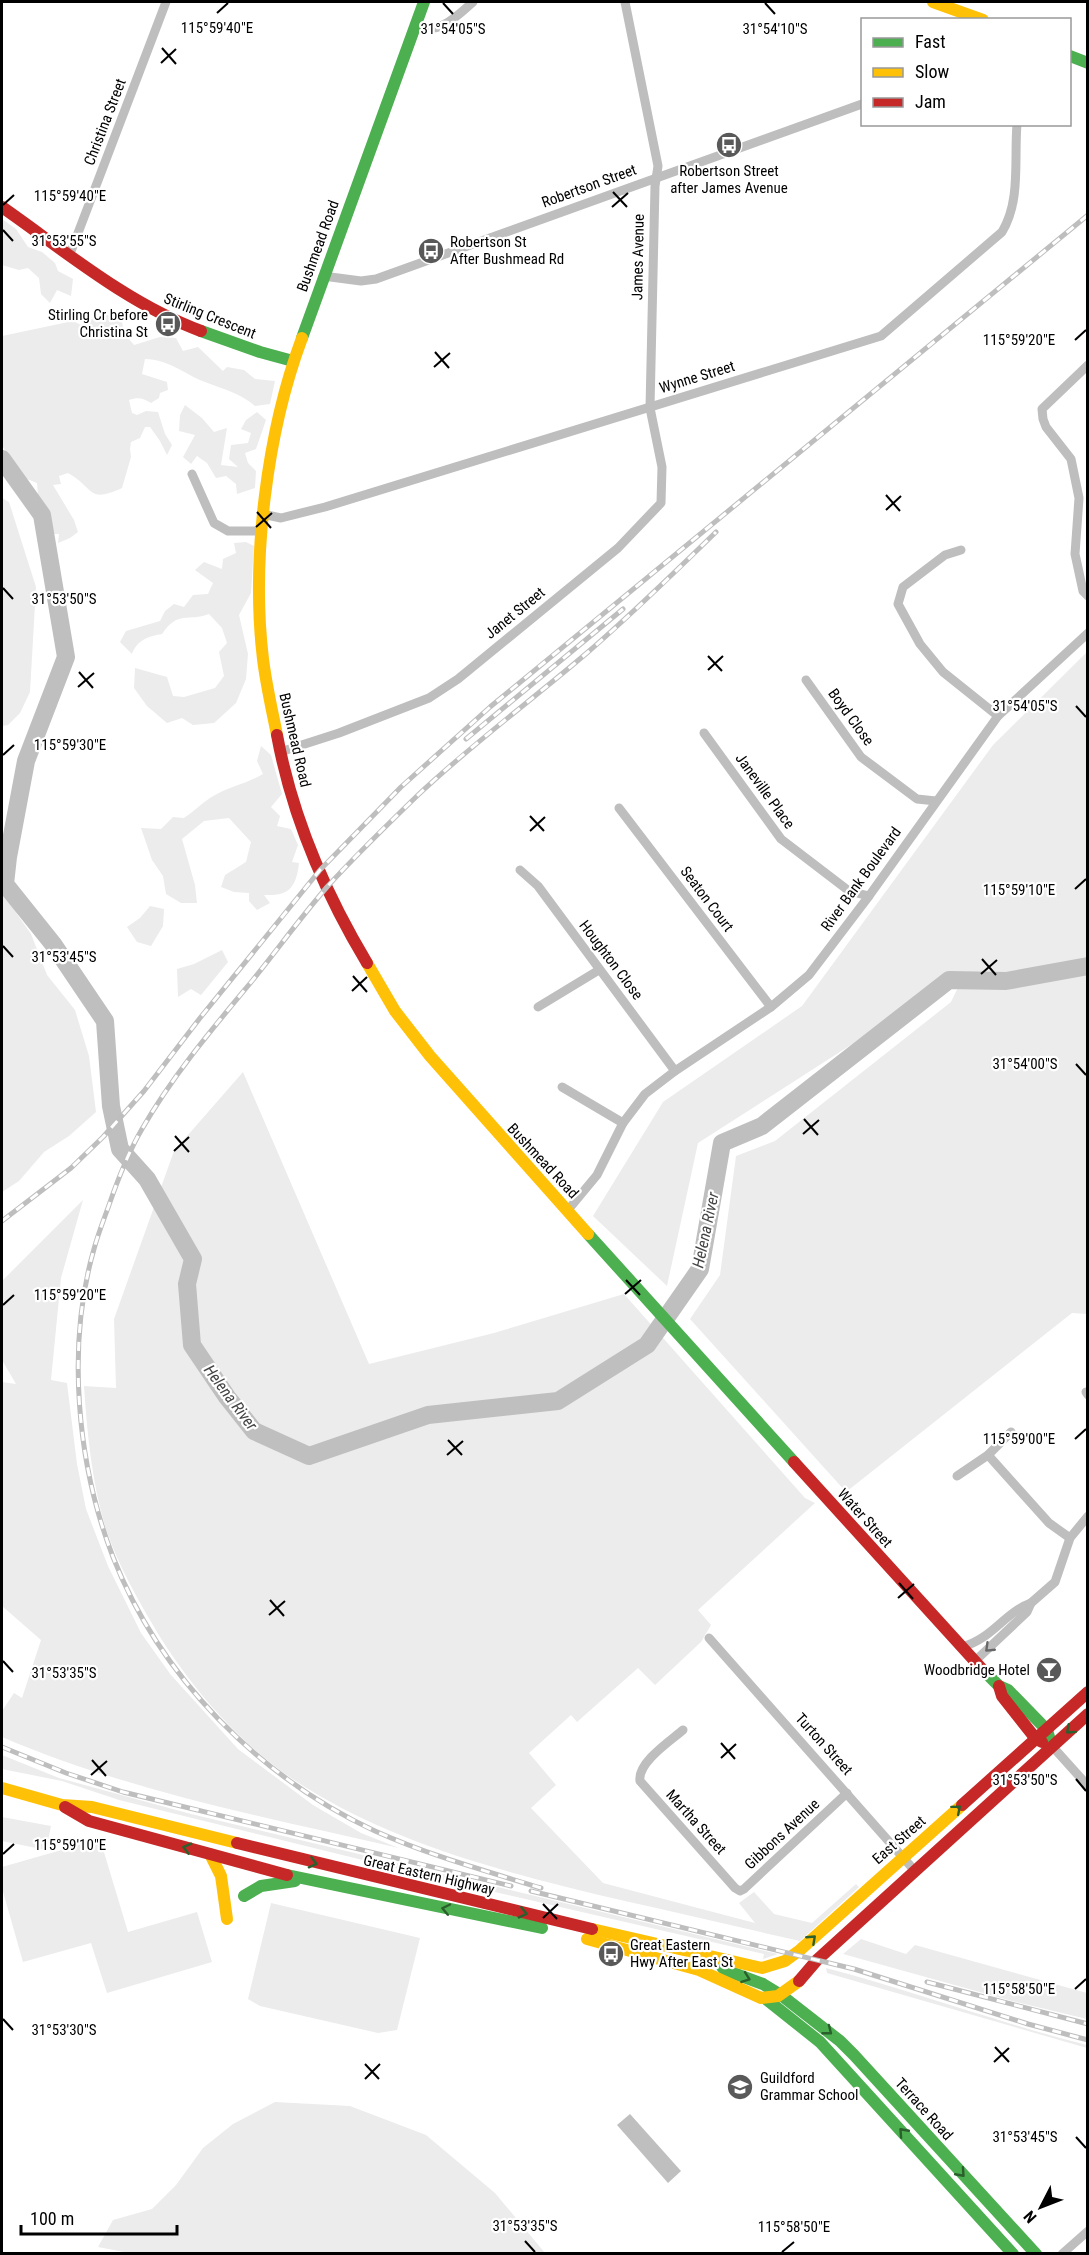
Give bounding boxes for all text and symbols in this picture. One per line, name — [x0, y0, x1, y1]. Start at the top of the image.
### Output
legend — [861, 18, 1071, 126]
text: 115°59'40"E — [181, 19, 253, 37]
text: 31°54'05"S — [420, 20, 486, 38]
text: 31°54'10"S — [742, 20, 808, 38]
text: Fast — [915, 31, 946, 52]
text: Slow — [915, 61, 950, 82]
street label: Christina Street — [80, 76, 130, 168]
text: Jam — [915, 91, 946, 112]
bus stop icon: Robertson Street after James Avenue — [714, 130, 744, 160]
street label: Robertson Street — [539, 161, 639, 211]
place label: Robertson Street after James Avenue — [670, 162, 788, 197]
text: 115°59'40"E — [34, 187, 106, 205]
street label: Bushmead Road — [293, 198, 343, 294]
street label: James Avenue — [628, 214, 648, 300]
text: 31°53'55"S — [31, 232, 97, 250]
place label: Robertson St After Bushmead Rd — [450, 233, 564, 268]
bus stop icon: Robertson St After Bushmead Rd — [416, 236, 446, 266]
street label: Stirling Crescent — [161, 289, 259, 343]
place label: Stirling Cr before Christina St — [48, 306, 148, 341]
bus stop icon: Stirling Cr before Christina St — [153, 309, 183, 339]
text: 115°59'20"E — [983, 331, 1055, 349]
street label: Wynne Street — [657, 357, 737, 397]
street label: Janet Street — [481, 583, 549, 643]
text: 31°53'50"S — [31, 590, 97, 608]
street label: Boyd Close — [824, 685, 878, 749]
street label: Bushmead Road — [275, 691, 315, 789]
text: 31°54'05"S — [992, 697, 1058, 715]
text: 115°59'30"E — [34, 736, 106, 754]
street label: Janeville Place — [732, 750, 798, 832]
street label: River Bank Boulevard — [817, 823, 905, 935]
street label: Seaton Court — [677, 863, 737, 935]
text: 115°59'10"E — [983, 881, 1055, 899]
street label: Houghton Close — [575, 917, 647, 1003]
text: 31°53'45"S — [31, 948, 97, 966]
text: 31°54'00"S — [992, 1055, 1058, 1073]
street label: Bushmead Road — [504, 1120, 582, 1202]
water label: Helena River — [688, 1189, 723, 1270]
text: 115°59'20"E — [34, 1286, 106, 1304]
water label: Helena River — [200, 1361, 262, 1435]
text: 115°59'00"E — [983, 1430, 1055, 1448]
street label: Water Street — [834, 1485, 896, 1551]
one-way arrow — [986, 1640, 997, 1651]
bar icon: Woodbridge Hotel — [1034, 1655, 1064, 1685]
place label: Woodbridge Hotel — [924, 1661, 1030, 1679]
text: 31°53'35"S — [31, 1664, 97, 1682]
street label: Turton Street — [792, 1709, 856, 1779]
one-way arrow — [1066, 1723, 1076, 1734]
text: 31°53'50"S — [992, 1771, 1058, 1789]
street label: Martha Street — [662, 1786, 730, 1858]
street label: Gibbons Avenue — [741, 1795, 823, 1873]
one-way arrow — [950, 1805, 961, 1816]
street label: East Street — [869, 1812, 929, 1868]
text: 115°59'10"E — [34, 1836, 106, 1854]
one-way arrow — [183, 1843, 193, 1855]
street label: Great Eastern Highway — [362, 1851, 496, 1899]
one-way arrow — [308, 1855, 318, 1868]
one-way arrow — [441, 1904, 451, 1917]
one-way arrow — [518, 1906, 528, 1919]
one-way arrow — [805, 1935, 816, 1946]
place label: Great Eastern Hwy After East St — [630, 1936, 733, 1971]
bus stop icon: Great Eastern Hwy After East St — [596, 1939, 626, 1969]
one-way arrow — [740, 1970, 751, 1983]
text: 115°58'50"E — [983, 1980, 1055, 1998]
text: 31°53'30"S — [31, 2021, 97, 2039]
one-way arrow — [821, 2024, 832, 2035]
place label: Guildford Grammar School — [760, 2069, 859, 2104]
school or university icon: Guildford Grammar School — [725, 2072, 755, 2102]
street label: Terrace Road — [891, 2074, 957, 2144]
text: 31°53'45"S — [992, 2128, 1058, 2146]
one-way arrow — [899, 2129, 910, 2139]
one-way arrow — [954, 2166, 965, 2176]
north arrow — [1011, 2177, 1071, 2237]
scale bar — [21, 2198, 177, 2236]
text: N — [1020, 2207, 1041, 2227]
text: 100 m — [30, 2208, 74, 2229]
text: 31°53'35"S — [492, 2217, 558, 2235]
text: 115°58'50"E — [758, 2218, 830, 2236]

